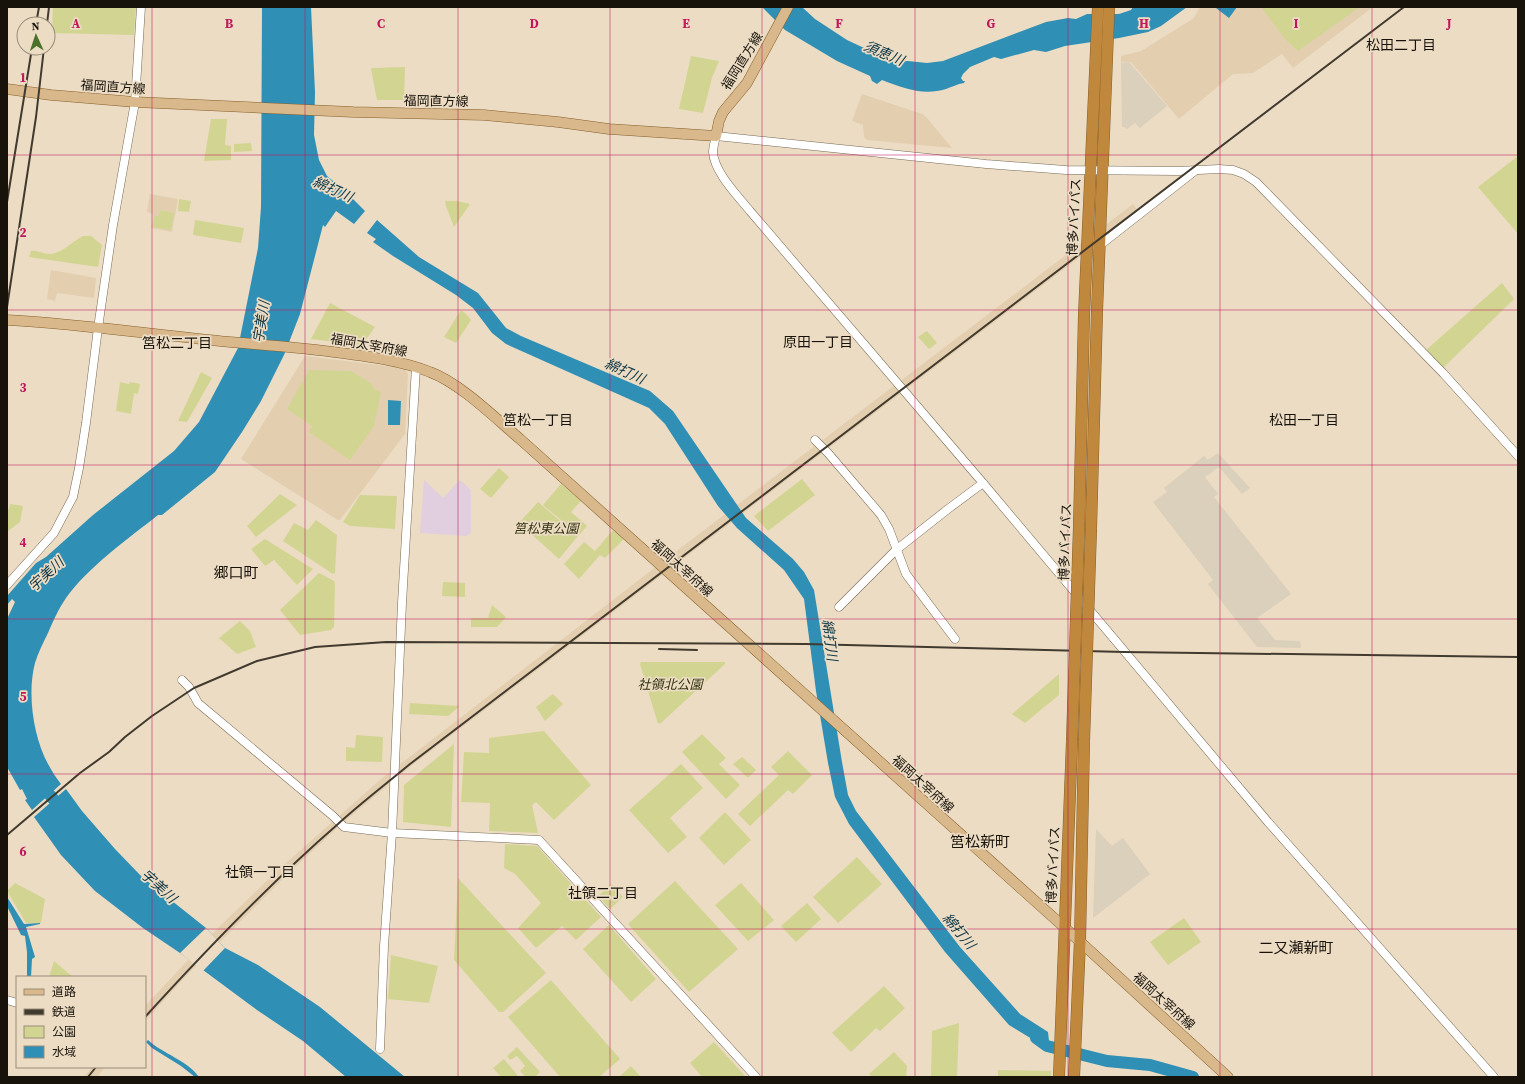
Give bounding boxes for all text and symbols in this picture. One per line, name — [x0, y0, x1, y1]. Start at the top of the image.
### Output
text: A — [72, 15, 81, 32]
text: B — [225, 15, 234, 32]
text: C — [377, 15, 385, 32]
text: D — [529, 15, 539, 32]
text: E — [682, 15, 690, 32]
text: F — [835, 15, 843, 32]
text: G — [987, 15, 996, 32]
text: H — [1139, 15, 1149, 32]
text: I — [1293, 15, 1299, 32]
text: J — [1445, 15, 1452, 32]
north arrow — [16, 16, 56, 56]
text: N — [31, 19, 40, 34]
street label: 福岡直方線 — [718, 29, 766, 93]
district label: 松田二丁目 — [1366, 35, 1436, 55]
water label: 須恵川 — [861, 36, 909, 71]
text: 1 — [19, 69, 27, 86]
street label: 福岡直方線 — [80, 76, 146, 98]
street label: 福岡直方線 — [403, 92, 469, 110]
water label: 綿打川 — [310, 171, 358, 207]
street label: 博多バイパス — [1063, 178, 1085, 256]
text: 2 — [19, 224, 27, 241]
water label: 宇美川 — [248, 298, 274, 344]
street label: 福岡太宰府線 — [329, 330, 409, 360]
district label: 原田一丁目 — [783, 332, 853, 352]
district label: 筥松二丁目 — [142, 333, 212, 353]
water label: 綿打川 — [602, 353, 650, 389]
text: 3 — [19, 379, 27, 396]
district label: 筥松一丁目 — [503, 410, 573, 430]
district label: 松田一丁目 — [1269, 410, 1339, 430]
street label: 博多バイパス — [1055, 503, 1075, 581]
park label: 筥松東公園 — [513, 520, 580, 537]
text: 4 — [19, 534, 27, 551]
street label: 福岡太宰府線 — [647, 536, 717, 600]
water label: 宇美川 — [24, 551, 70, 596]
district label: 郷口町 — [213, 562, 259, 583]
water label: 綿打川 — [818, 618, 843, 664]
park label: 社領北公園 — [637, 676, 704, 693]
text: 5 — [19, 688, 27, 705]
street label: 福岡太宰府線 — [888, 752, 958, 816]
street label: 博多バイパス — [1042, 826, 1064, 904]
district label: 筥松新町 — [950, 831, 1010, 852]
text: 6 — [19, 843, 27, 860]
district label: 社領一丁目 — [225, 862, 295, 882]
water label: 宇美川 — [137, 865, 183, 909]
district label: 社領二丁目 — [568, 883, 638, 903]
water label: 綿打川 — [938, 908, 981, 955]
district label: 二又瀬新町 — [1258, 937, 1334, 958]
street label: 福岡太宰府線 — [1129, 969, 1199, 1033]
legend — [16, 976, 146, 1068]
text: 道路 — [52, 984, 76, 1000]
text: 鉄道 — [52, 1004, 76, 1020]
text: 公園 — [52, 1024, 76, 1040]
text: 水域 — [52, 1044, 76, 1060]

